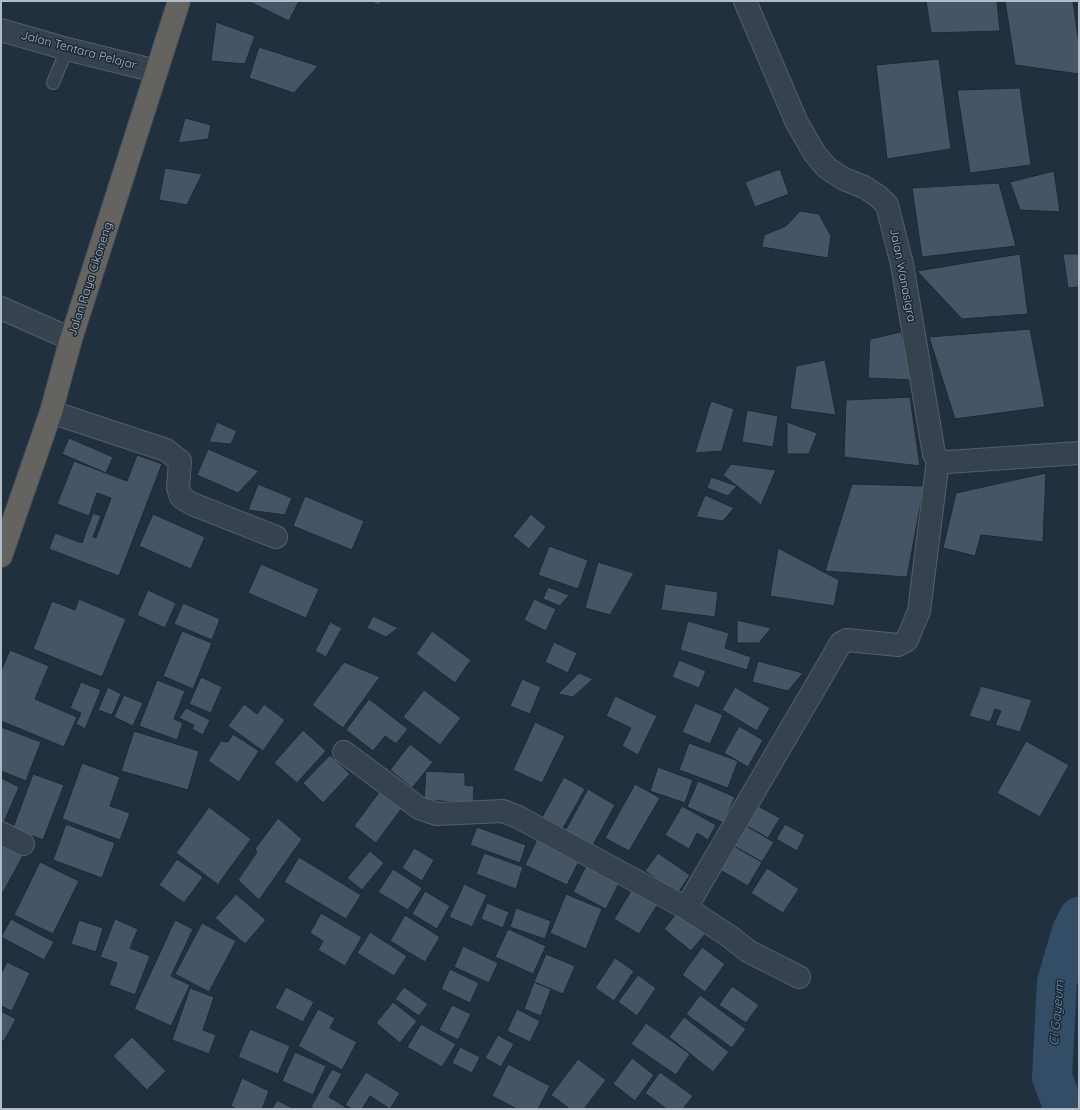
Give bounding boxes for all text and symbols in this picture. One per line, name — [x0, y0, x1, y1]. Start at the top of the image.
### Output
street label: Jalan Tentara Pelajar — [20, 27, 139, 72]
street label: Jalan Raya Cikoneng — [64, 220, 115, 338]
street label: Jalan Wanasigra — [887, 227, 920, 323]
water label: Ci Gayeum — [1045, 978, 1067, 1046]

